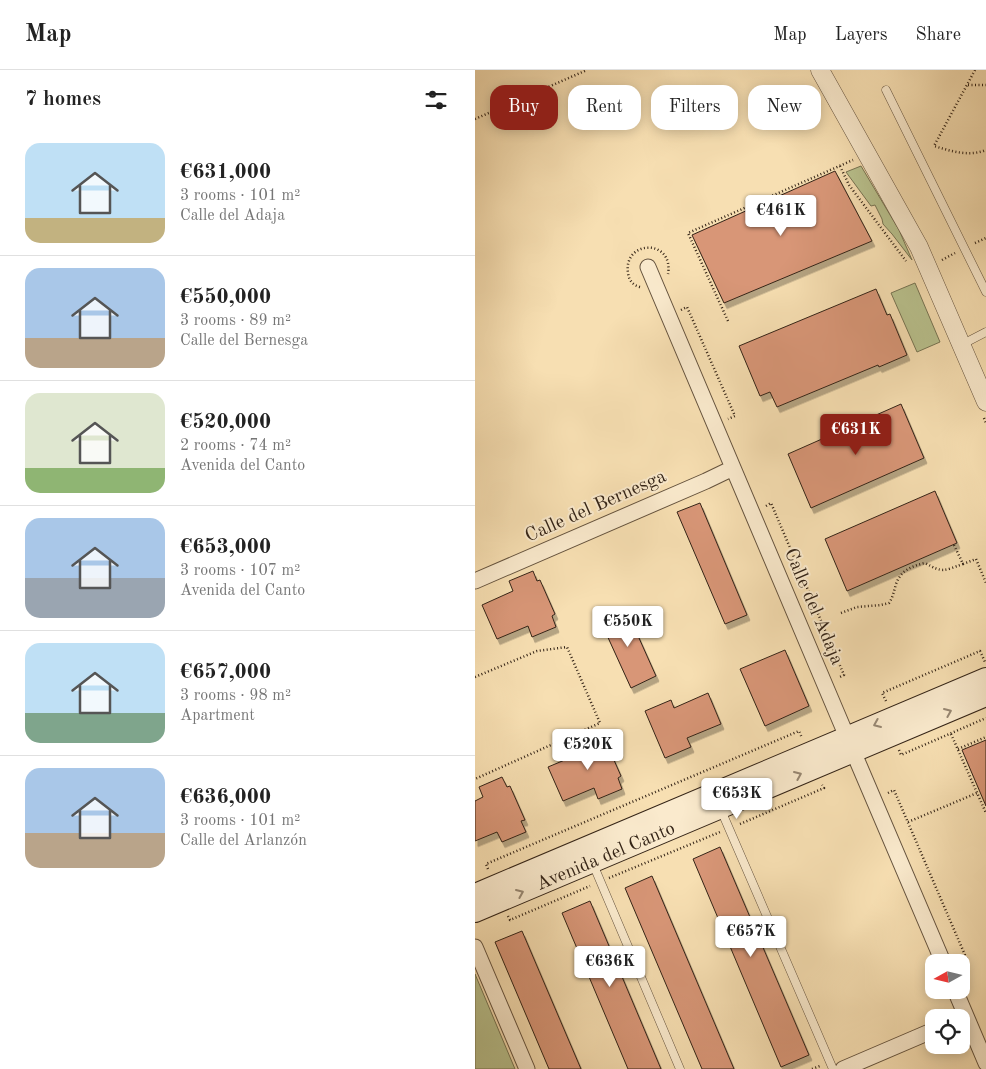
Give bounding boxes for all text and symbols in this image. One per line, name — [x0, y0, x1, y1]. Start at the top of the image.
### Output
text: Map — [25, 23, 72, 47]
text: Map — [773, 26, 807, 44]
text: Layers — [835, 26, 887, 44]
text: Share — [915, 26, 961, 44]
chip: Buy — [490, 85, 558, 130]
chip: Rent — [568, 85, 641, 130]
chip: Filters — [651, 85, 738, 130]
chip: New — [748, 85, 821, 130]
icon: filters — [422, 86, 450, 114]
text: 7 homes — [25, 89, 101, 110]
text: €631,000 — [180, 162, 271, 183]
icon: home — [65, 163, 125, 223]
text: 3 rooms · 101 m² — [180, 188, 300, 204]
pin: €461K — [746, 194, 816, 237]
text: €461K — [756, 203, 806, 219]
text: Calle del Adaja — [180, 208, 285, 224]
text: €550,000 — [180, 287, 271, 308]
icon: home — [65, 288, 125, 348]
text: 3 rooms · 89 m² — [180, 313, 291, 329]
text: Calle del Bernesga — [180, 333, 308, 349]
text: €520,000 — [180, 412, 271, 433]
icon: home — [65, 413, 125, 473]
pin: €631K — [821, 414, 891, 456]
text: €631K — [831, 422, 881, 438]
text: 2 rooms · 74 m² — [180, 438, 291, 454]
text: Avenida del Canto — [180, 458, 305, 474]
street label: Calle del Bernesga — [523, 467, 670, 547]
text: €653,000 — [180, 537, 271, 558]
icon: home — [65, 538, 125, 598]
street label: Calle del Adaja — [780, 546, 846, 669]
text: 3 rooms · 107 m² — [180, 563, 300, 579]
text: Avenida del Canto — [180, 583, 305, 599]
pin: €550K — [593, 606, 663, 648]
text: €550K — [603, 614, 653, 630]
text: €657,000 — [180, 662, 271, 683]
icon: home — [65, 663, 125, 723]
text: 3 rooms · 98 m² — [180, 688, 291, 704]
one-way arrow — [943, 707, 952, 718]
text: Apartment — [180, 708, 255, 724]
one-way arrow — [873, 718, 882, 729]
pin: €520K — [553, 728, 623, 771]
text: €520K — [563, 737, 613, 753]
one-way arrow — [793, 771, 802, 781]
pin: €653K — [702, 778, 772, 820]
text: €653K — [712, 786, 762, 802]
text: €636,000 — [180, 787, 271, 808]
icon: home — [65, 788, 125, 848]
text: 3 rooms · 101 m² — [180, 813, 300, 829]
street label: Avenida del Canto — [534, 819, 678, 894]
text: Calle del Arlanzón — [180, 833, 307, 849]
one-way arrow — [515, 889, 524, 900]
pin: €657K — [716, 916, 786, 958]
text: €657K — [726, 924, 776, 940]
pin: €636K — [575, 946, 645, 988]
text: €636K — [585, 954, 635, 970]
north arrow — [925, 954, 970, 999]
map controls — [925, 954, 970, 1054]
button: locate — [925, 1009, 970, 1054]

